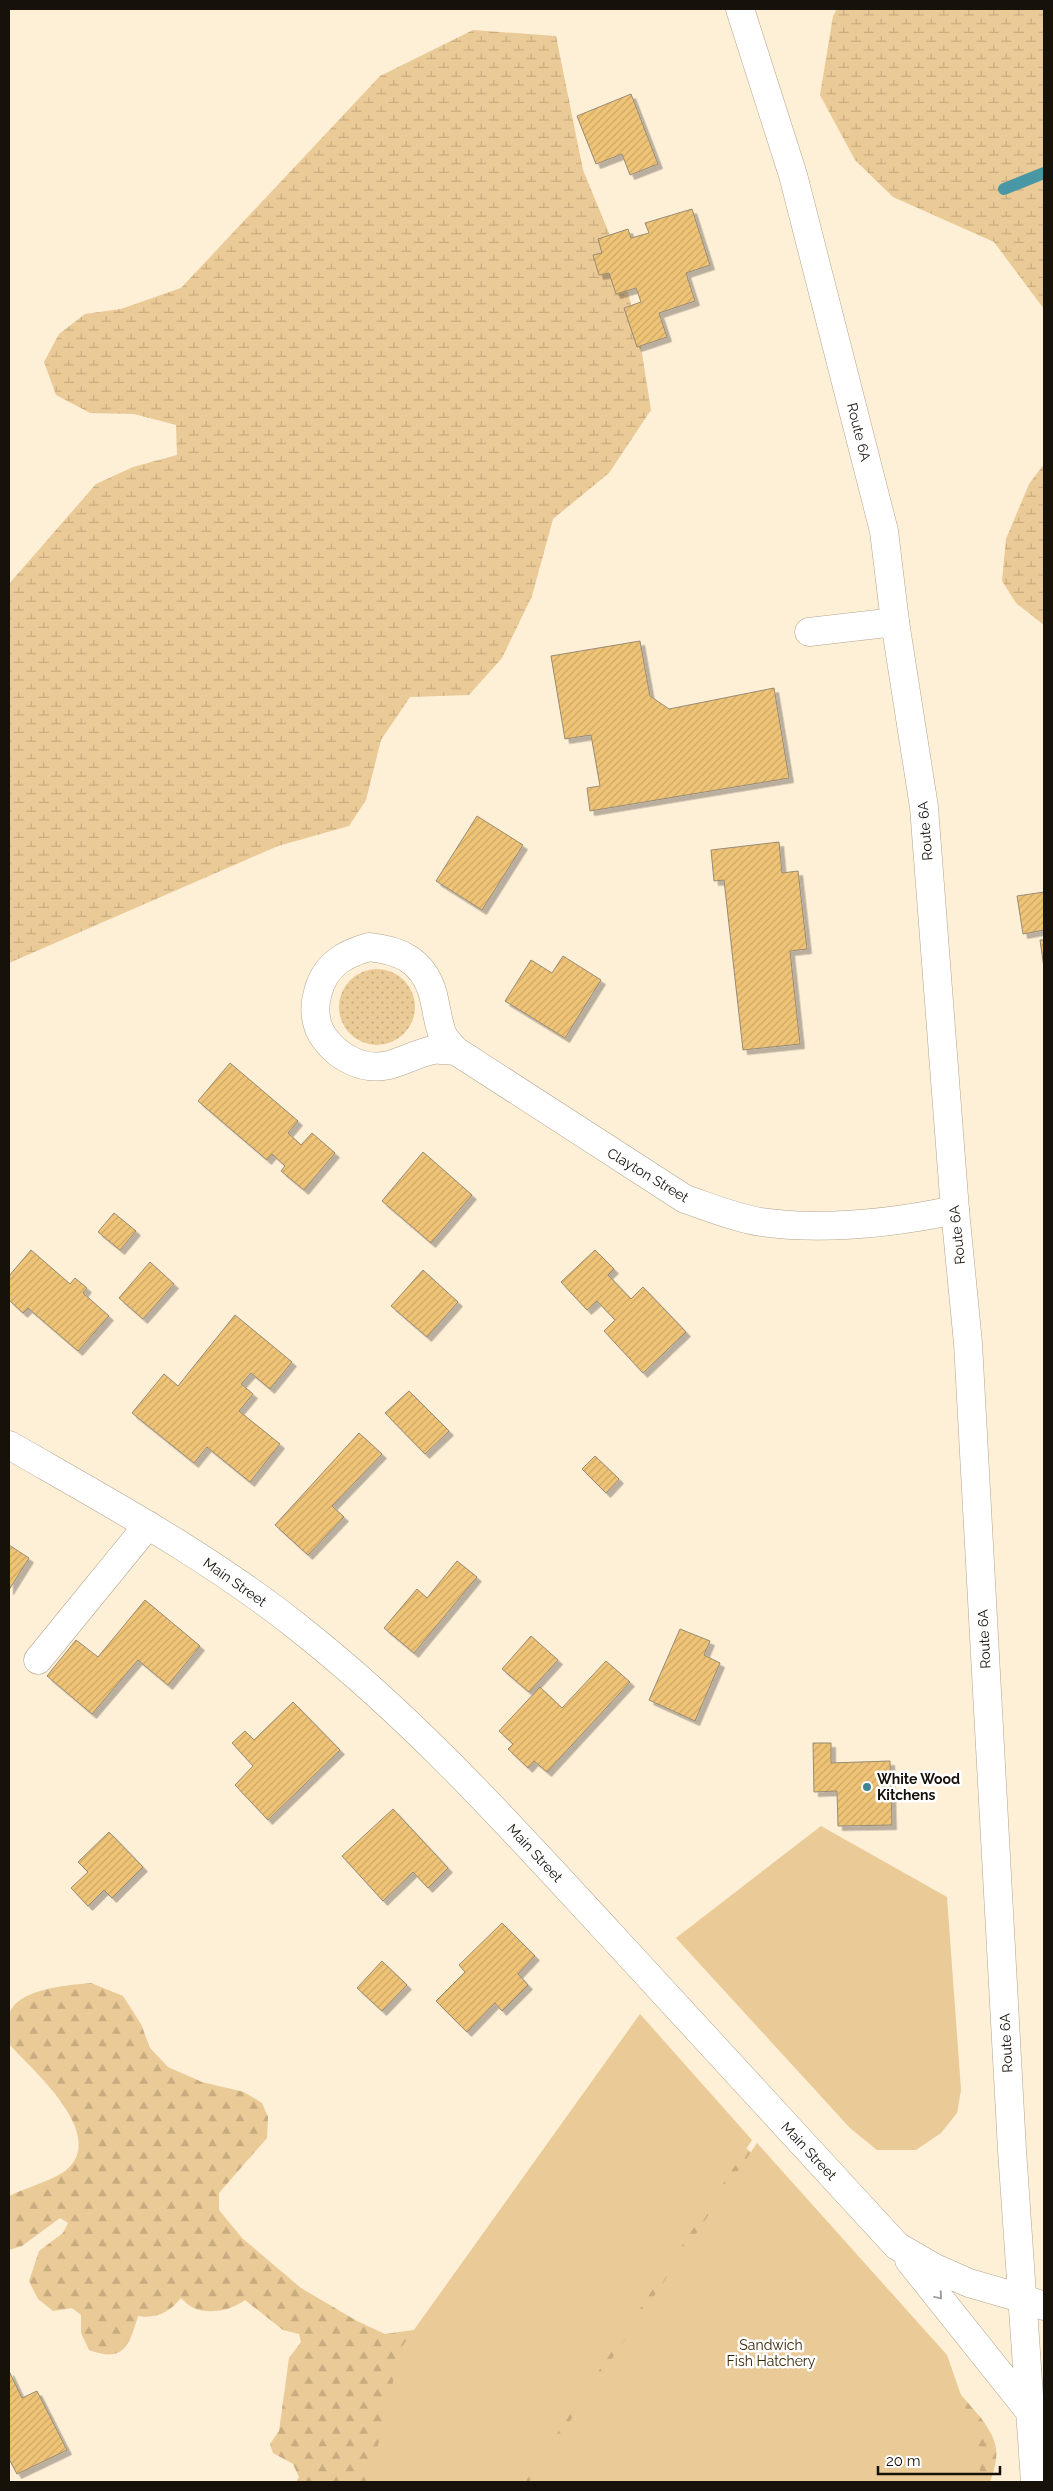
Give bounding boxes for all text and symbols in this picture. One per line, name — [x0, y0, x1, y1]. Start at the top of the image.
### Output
street label: Route 6A — [844, 401, 874, 463]
street label: Route 6A — [914, 800, 936, 861]
street label: Clayton Street — [605, 1144, 692, 1206]
street label: Route 6A — [946, 1204, 968, 1265]
street label: Main Street — [200, 1554, 270, 1610]
street label: Route 6A — [974, 1608, 994, 1669]
place label: White Wood Kitchens — [877, 1771, 960, 1803]
marker: White Wood Kitchens — [861, 1781, 873, 1793]
street label: Main Street — [504, 1821, 566, 1886]
street label: Route 6A — [996, 2012, 1016, 2073]
street label: Main Street — [778, 2119, 840, 2184]
one-way arrow — [934, 2291, 943, 2300]
park label: Sandwich Fish Hatchery — [727, 2337, 816, 2369]
scale bar — [878, 2444, 1000, 2476]
text: 20 m — [886, 2452, 921, 2470]

